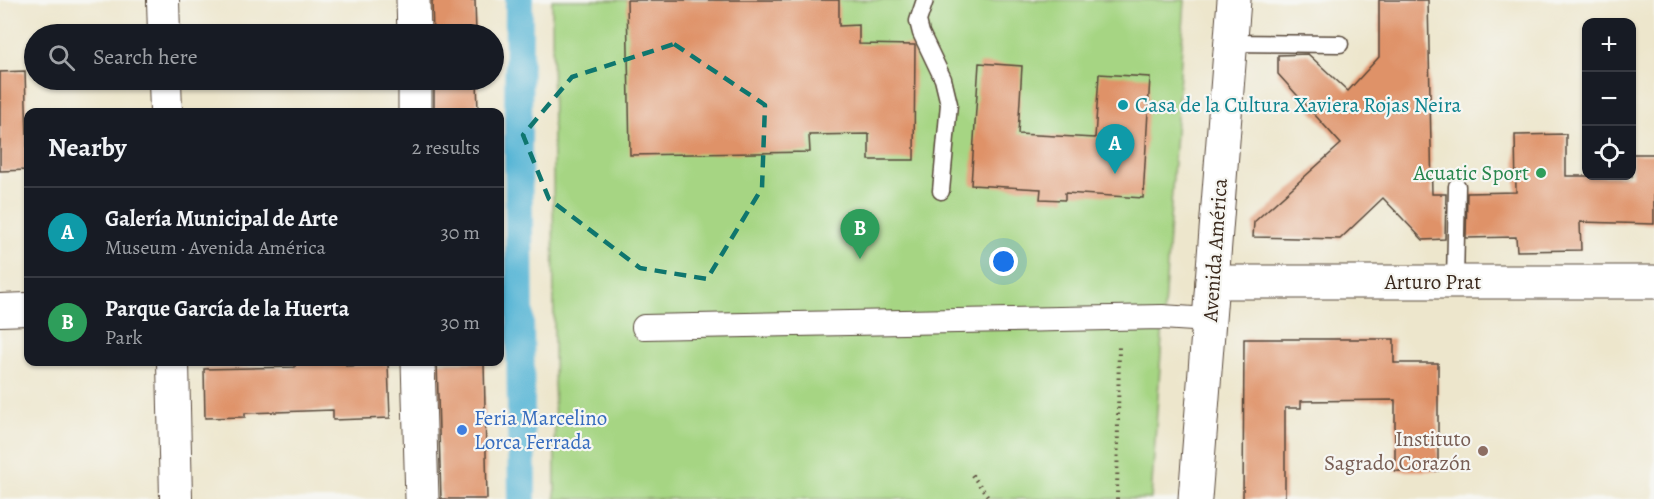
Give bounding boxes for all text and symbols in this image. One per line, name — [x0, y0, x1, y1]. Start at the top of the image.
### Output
map controls — [1582, 18, 1636, 180]
button: + — [1582, 18, 1636, 72]
search box — [24, 24, 504, 90]
icon: search — [45, 41, 78, 74]
text: Search here — [93, 42, 198, 72]
button: − — [1582, 72, 1636, 126]
place label: Casa de la Cultura Xaviera Rojas Neira — [1135, 91, 1461, 119]
marker: Casa de la Cultura Xaviera Rojas Neira — [1116, 98, 1130, 112]
pin: A — [1096, 124, 1134, 174]
button: locate — [1582, 126, 1636, 180]
text: Nearby — [48, 130, 127, 165]
text: 2 results — [412, 134, 480, 161]
place label: Acuatic Sport — [1412, 159, 1529, 187]
marker: Acuatic Sport — [1534, 166, 1548, 180]
street label: Avenida América — [1196, 177, 1234, 324]
text: Galería Municipal de Arte — [105, 204, 338, 234]
pin: B — [840, 210, 880, 259]
text: A — [61, 219, 74, 246]
text: 30 m — [440, 219, 480, 246]
text: Museum · Avenida América — [105, 234, 326, 261]
your location — [989, 247, 1018, 276]
street label: Arturo Prat — [1384, 268, 1481, 296]
text: Parque García de la Huerta — [105, 294, 349, 324]
text: B — [61, 309, 74, 336]
text: 30 m — [440, 309, 480, 336]
text: Park — [105, 324, 143, 351]
place label: Feria Marcelino Lorca Ferrada — [474, 404, 607, 456]
marker: Feria Marcelino Lorca Ferrada — [455, 423, 469, 437]
place label: Instituto Sagrado Corazón — [1324, 425, 1471, 477]
marker: Instituto Sagrado Corazón — [1476, 444, 1490, 458]

